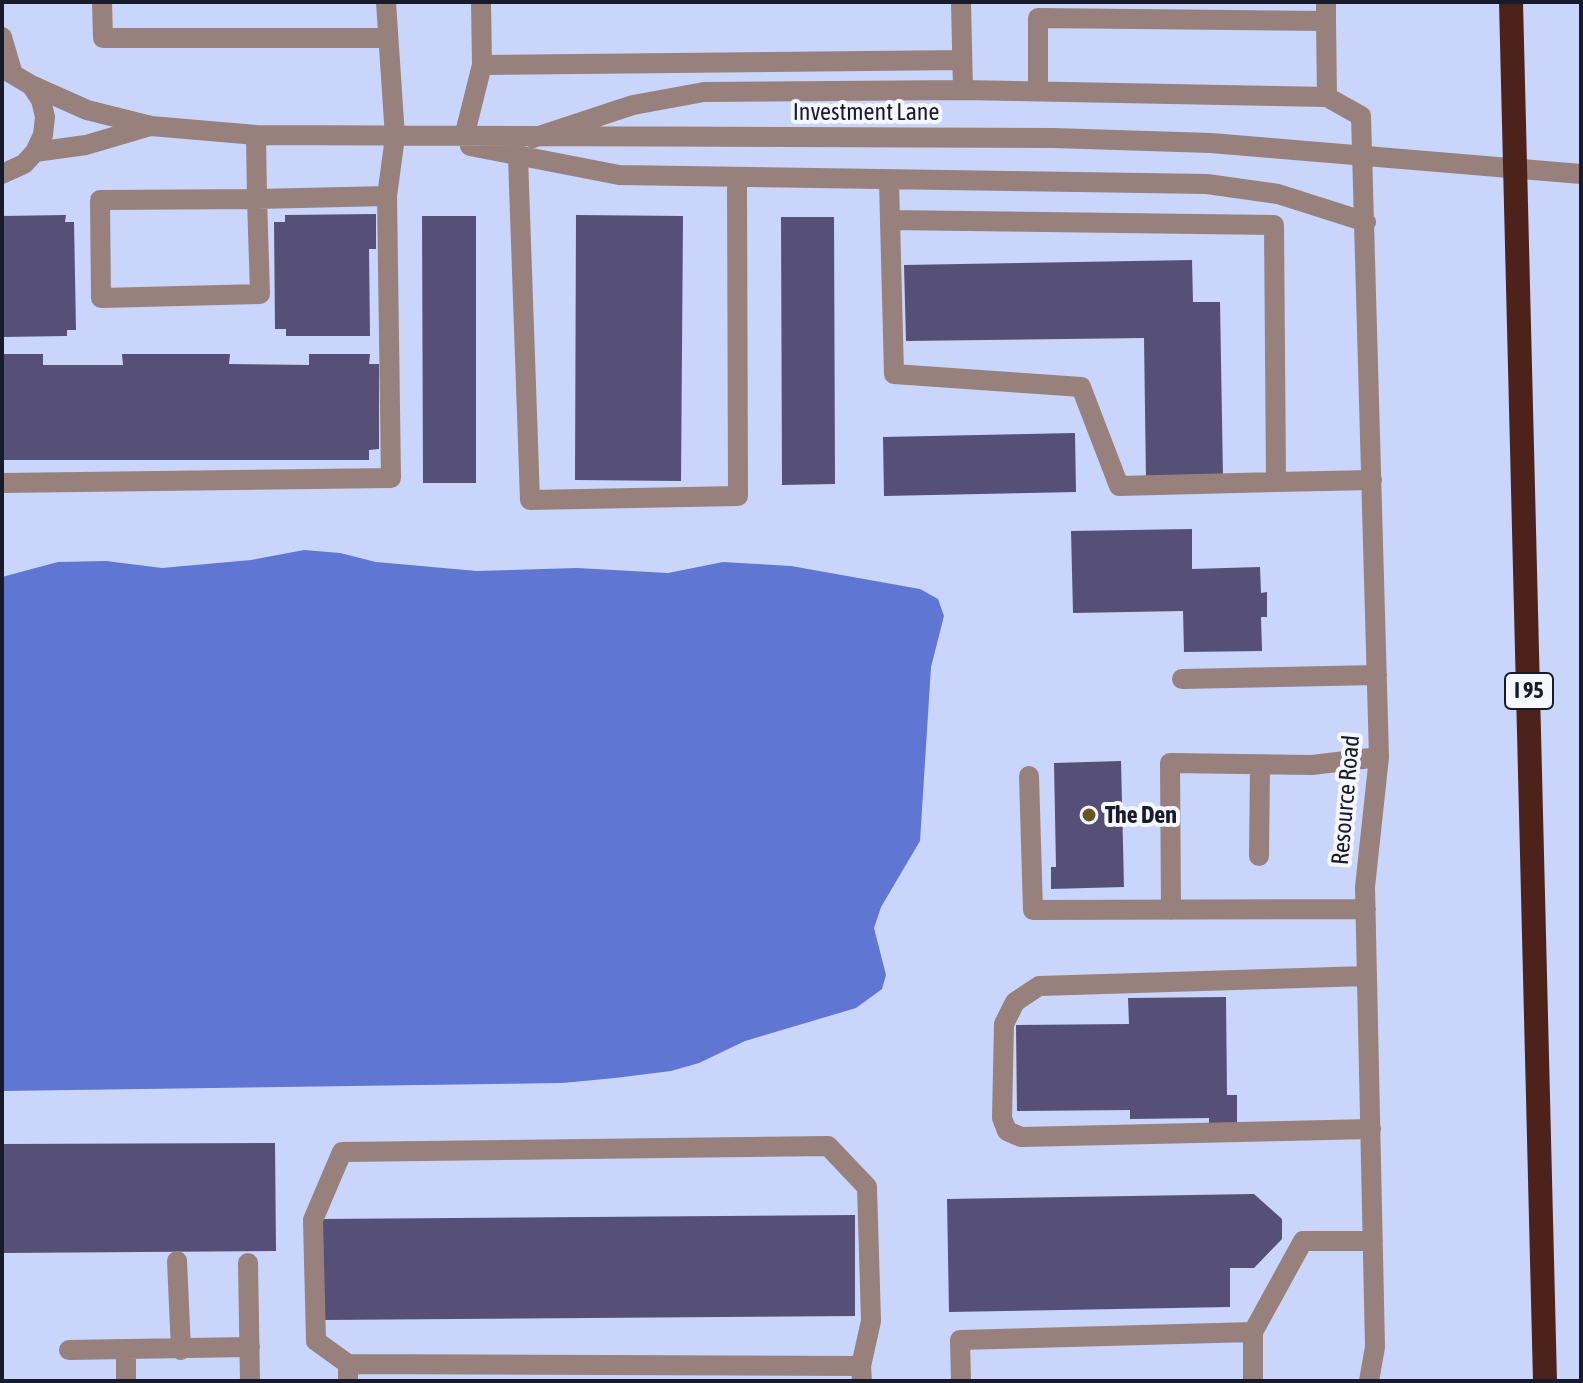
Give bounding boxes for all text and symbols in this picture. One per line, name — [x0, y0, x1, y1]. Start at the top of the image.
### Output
street label: Investment Lane — [793, 98, 939, 126]
road number: I 95 — [1505, 673, 1553, 709]
street label: Resource Road — [1326, 734, 1366, 866]
place label: The Den — [1105, 801, 1177, 829]
marker: The Den — [1080, 806, 1098, 824]

